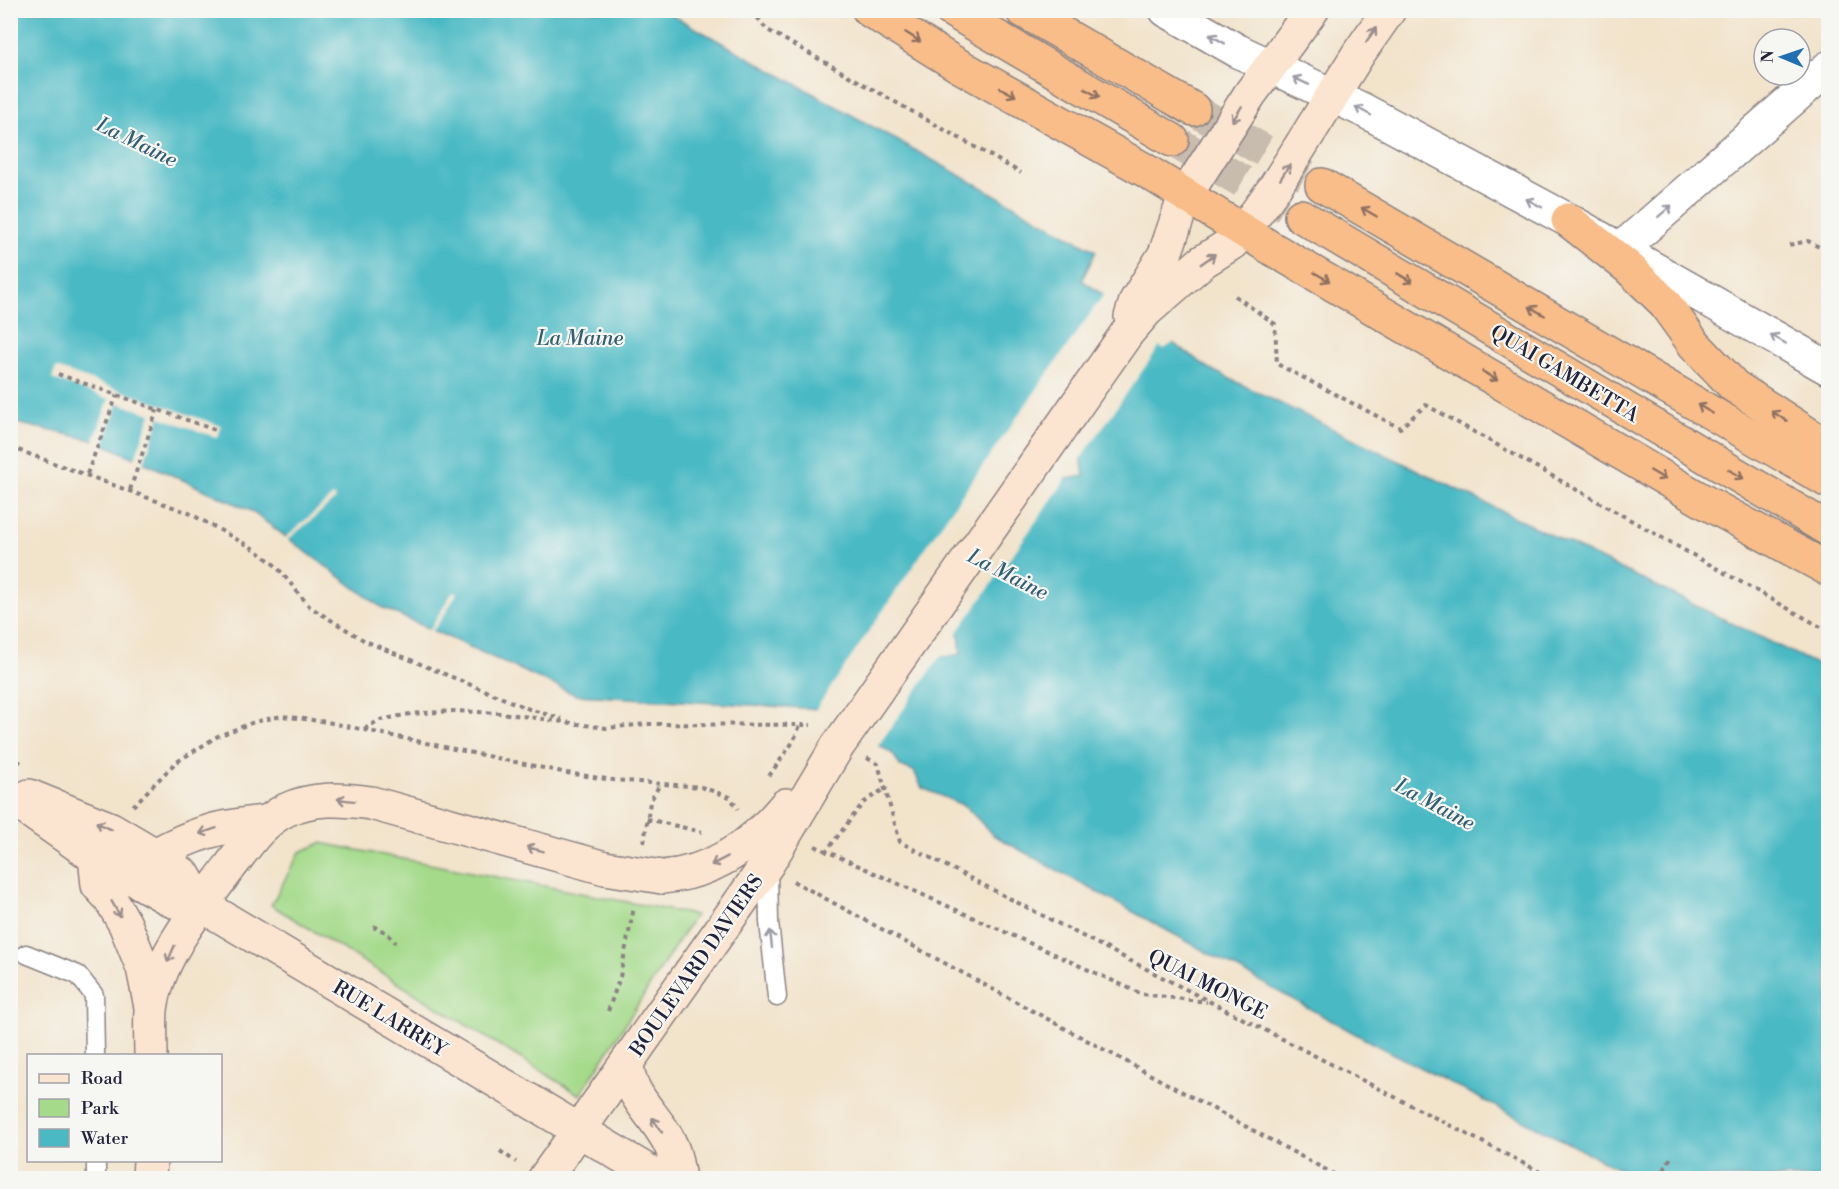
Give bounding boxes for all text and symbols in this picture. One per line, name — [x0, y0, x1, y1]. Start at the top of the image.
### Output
north arrow — [1752, 27, 1812, 87]
one-way arrow — [1365, 28, 1377, 44]
one-way arrow — [904, 31, 921, 44]
one-way arrow — [1209, 33, 1227, 44]
text: N — [1758, 49, 1778, 63]
one-way arrow — [1292, 74, 1310, 85]
one-way arrow — [998, 87, 1016, 98]
one-way arrow — [1083, 87, 1100, 99]
one-way arrow — [1354, 105, 1372, 116]
one-way arrow — [1230, 106, 1243, 123]
water label: La Maine — [91, 112, 181, 174]
one-way arrow — [1279, 164, 1291, 181]
one-way arrow — [1526, 197, 1544, 208]
one-way arrow — [1657, 204, 1672, 218]
one-way arrow — [1361, 206, 1378, 218]
one-way arrow — [1199, 253, 1216, 265]
one-way arrow — [1313, 271, 1330, 283]
one-way arrow — [1396, 273, 1413, 285]
one-way arrow — [1529, 305, 1546, 317]
street label: QUAI GAMBETTA — [1485, 320, 1644, 429]
water label: La Maine — [536, 326, 624, 352]
one-way arrow — [1770, 333, 1787, 345]
one-way arrow — [1481, 370, 1498, 382]
one-way arrow — [1697, 403, 1714, 415]
one-way arrow — [1771, 410, 1788, 422]
one-way arrow — [1727, 468, 1744, 480]
one-way arrow — [1649, 469, 1666, 481]
water label: La Maine — [962, 543, 1052, 606]
water label: La Maine — [1389, 773, 1479, 837]
one-way arrow — [337, 794, 357, 805]
one-way arrow — [96, 820, 114, 832]
one-way arrow — [199, 826, 218, 837]
one-way arrow — [526, 843, 545, 854]
one-way arrow — [711, 856, 729, 868]
street label: BOULEVARD DAVIERS — [624, 870, 770, 1063]
one-way arrow — [110, 900, 122, 917]
one-way arrow — [765, 930, 776, 950]
one-way arrow — [165, 945, 176, 963]
street label: QUAI MONGE — [1143, 945, 1271, 1026]
street label: RUE LARREY — [328, 976, 451, 1064]
legend — [27, 1054, 222, 1162]
text: Road — [81, 1067, 124, 1090]
text: Park — [81, 1097, 120, 1120]
one-way arrow — [651, 1118, 663, 1134]
text: Water — [80, 1127, 129, 1150]

